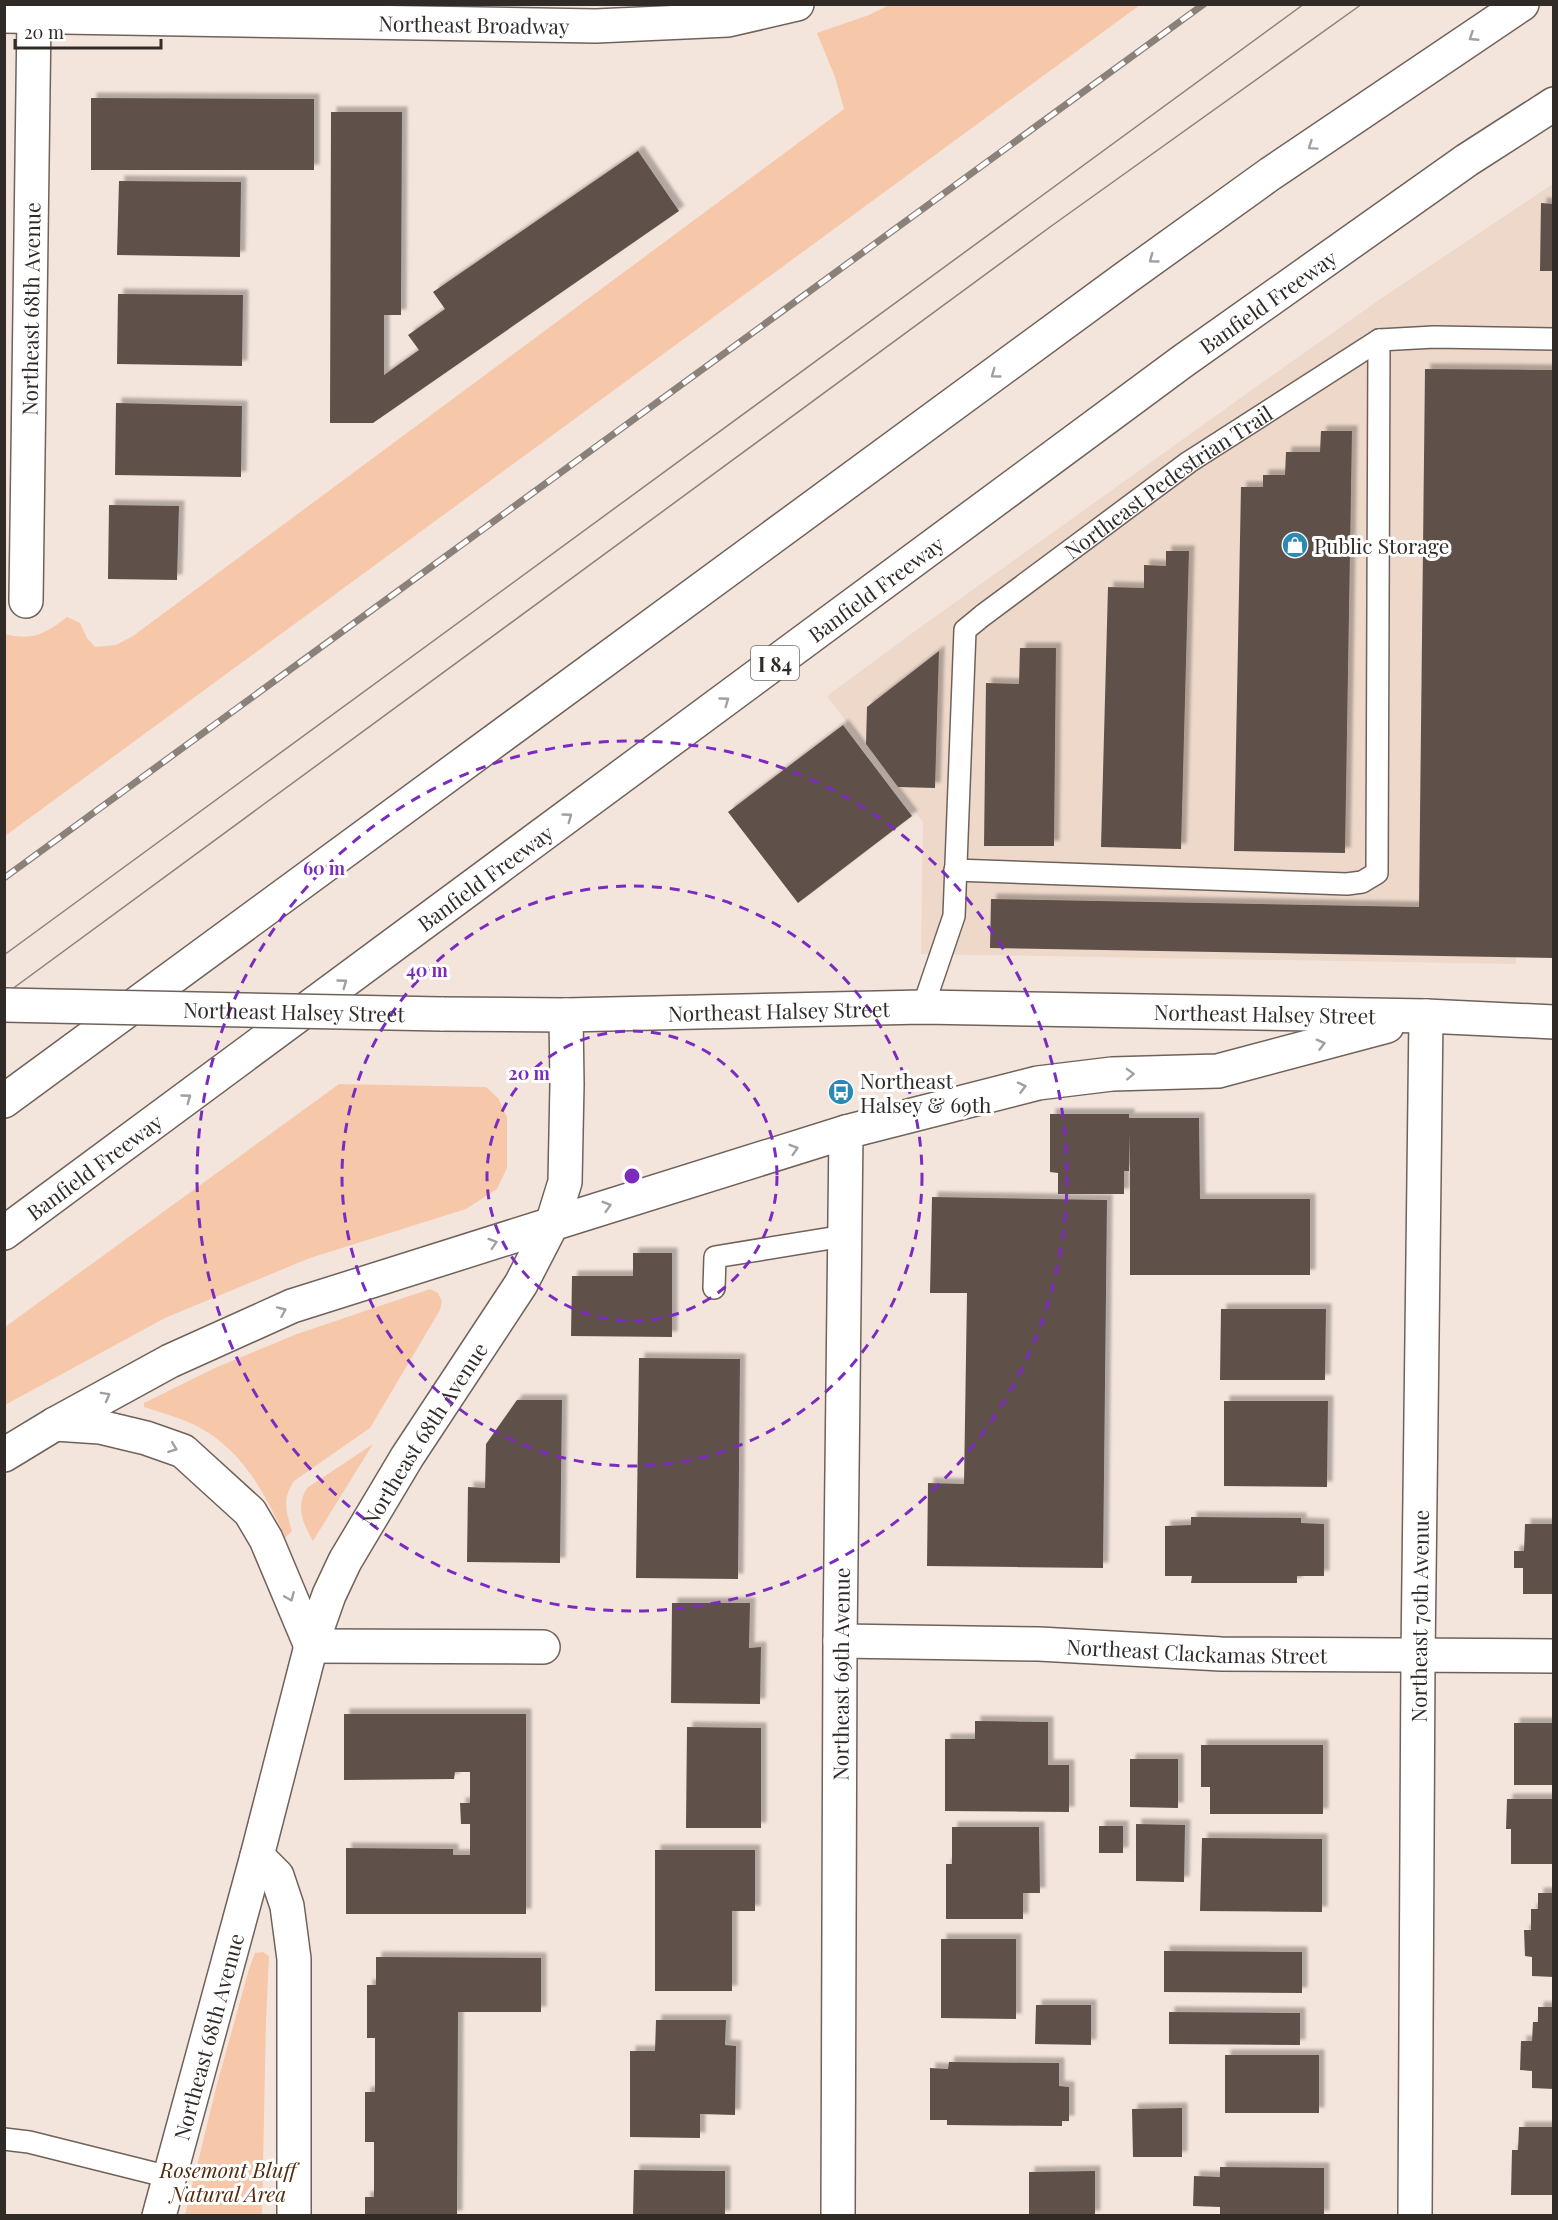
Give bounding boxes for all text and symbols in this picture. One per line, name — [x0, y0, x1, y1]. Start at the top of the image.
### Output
street label: Northeast Broadway — [378, 8, 570, 40]
scale bar — [15, 12, 160, 50]
text: 20 m — [24, 20, 64, 44]
one-way arrow — [1469, 29, 1480, 40]
one-way arrow — [1307, 139, 1318, 150]
street label: Northeast 68th Avenue — [15, 202, 45, 416]
street label: Banfield Freeway — [1193, 243, 1342, 359]
one-way arrow — [1148, 251, 1159, 262]
one-way arrow — [991, 366, 1002, 377]
street label: Northeast Pedestrian Trail — [1058, 398, 1277, 564]
street label: Banfield Freeway — [802, 529, 949, 648]
shop icon: Public Storage — [1280, 530, 1310, 560]
place label: Public Storage — [1314, 531, 1449, 559]
road number: I 84 — [751, 646, 799, 680]
one-way arrow — [718, 697, 729, 708]
one-way arrow — [561, 813, 572, 824]
street label: Banfield Freeway — [411, 818, 559, 937]
text: 60 m — [303, 856, 346, 880]
text: 40 m — [406, 958, 449, 982]
one-way arrow — [337, 979, 348, 990]
street label: Northeast Halsey Street — [668, 994, 891, 1027]
street label: Northeast Halsey Street — [183, 995, 406, 1027]
street label: Northeast Halsey Street — [1154, 997, 1377, 1029]
one-way arrow — [1316, 1038, 1326, 1051]
text: 20 m — [508, 1061, 550, 1085]
place label: Northeast Halsey & 69th — [860, 1066, 992, 1118]
one-way arrow — [1125, 1067, 1134, 1080]
bus stop icon: Northeast Halsey & 69th — [826, 1077, 856, 1107]
one-way arrow — [1017, 1082, 1027, 1094]
one-way arrow — [180, 1095, 191, 1106]
street label: Banfield Freeway — [21, 1107, 168, 1226]
one-way arrow — [788, 1144, 799, 1156]
centre of rings — [622, 1166, 642, 1186]
one-way arrow — [601, 1201, 612, 1213]
one-way arrow — [487, 1238, 498, 1250]
one-way arrow — [275, 1306, 286, 1318]
street label: Northeast 68th Avenue — [355, 1337, 493, 1531]
one-way arrow — [100, 1392, 111, 1403]
one-way arrow — [167, 1441, 178, 1453]
street label: Northeast 70th Avenue — [1404, 1509, 1434, 1722]
street label: Northeast 69th Avenue — [826, 1567, 855, 1781]
one-way arrow — [283, 1591, 295, 1602]
street label: Northeast Clackamas Street — [1066, 1632, 1328, 1669]
street label: Northeast 68th Avenue — [166, 1930, 249, 2143]
park label: Rosemont Bluff Natural Area — [159, 2155, 301, 2207]

